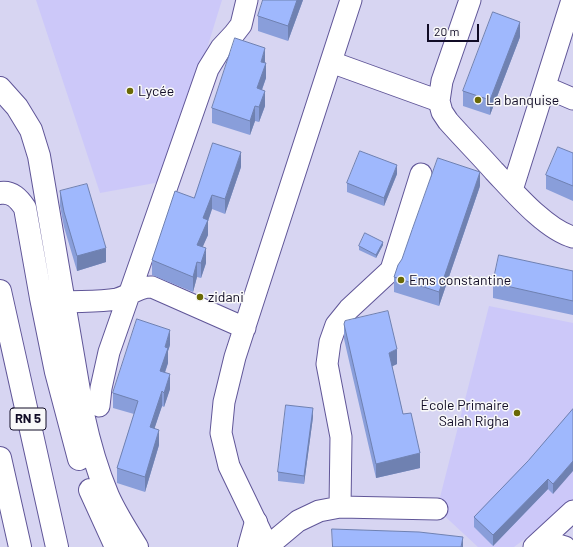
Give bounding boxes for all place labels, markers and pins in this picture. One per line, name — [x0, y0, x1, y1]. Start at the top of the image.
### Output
place label: Lycée — [138, 83, 174, 99]
marker: Lycée — [125, 86, 135, 96]
place label: La banquise — [486, 92, 559, 108]
marker: La banquise — [473, 95, 483, 105]
place label: Ems constantine — [409, 272, 511, 288]
marker: Ems constantine — [396, 275, 406, 285]
place label: zidani — [208, 289, 244, 305]
marker: zidani — [195, 292, 205, 302]
place label: École Primaire Salah Righa — [420, 397, 509, 430]
marker: École Primaire Salah Righa — [512, 408, 522, 418]

